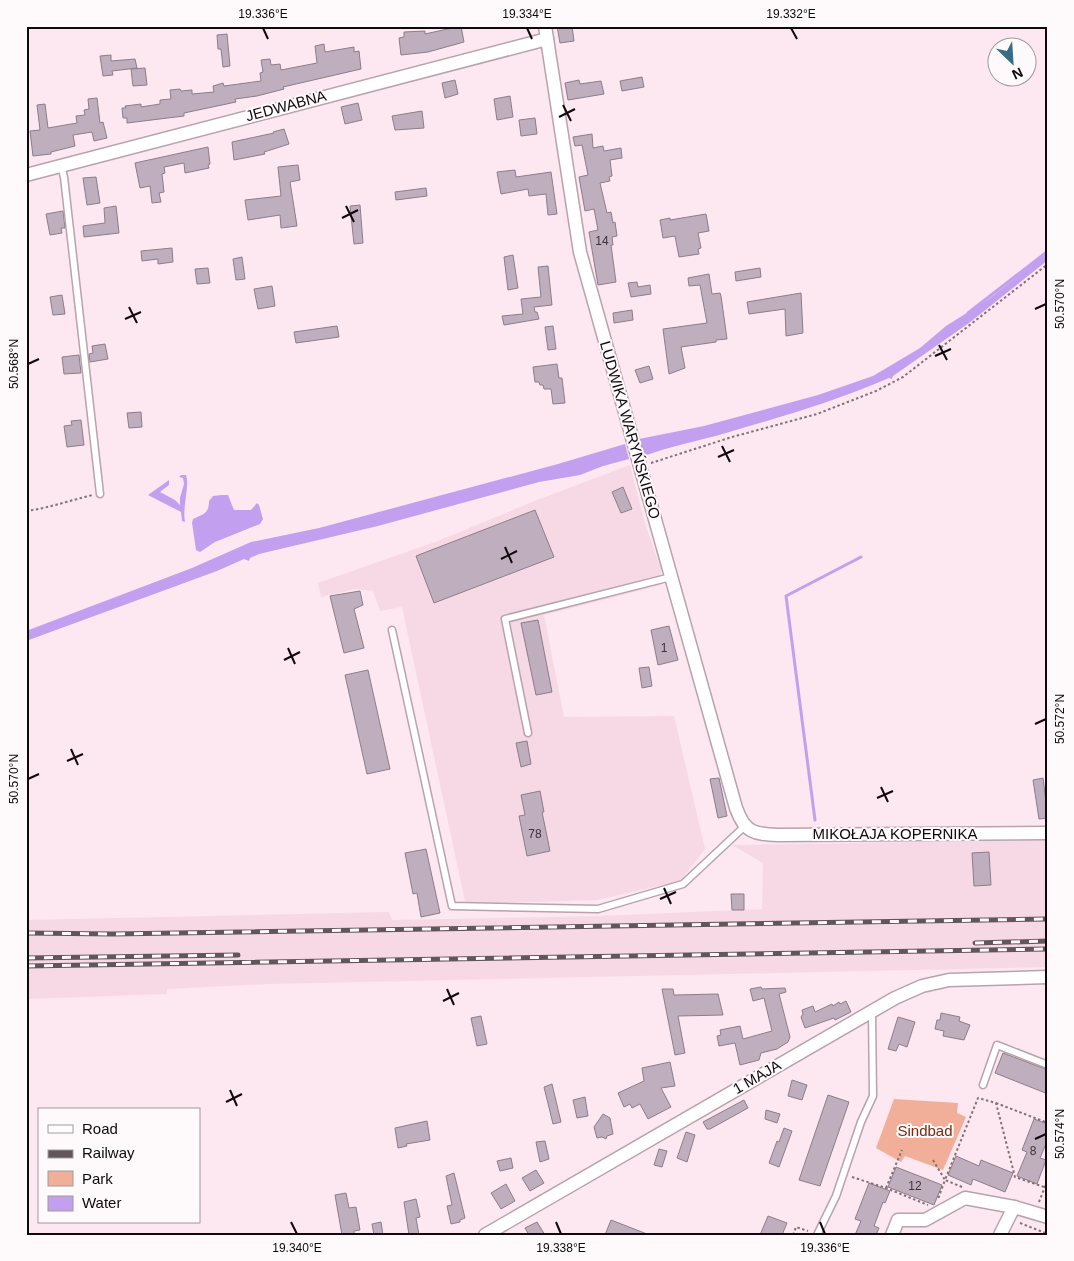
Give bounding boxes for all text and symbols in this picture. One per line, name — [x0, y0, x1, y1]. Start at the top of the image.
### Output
text: 19.336°E — [238, 7, 288, 21]
text: 19.334°E — [502, 7, 552, 21]
text: 19.332°E — [766, 7, 816, 21]
north arrow — [986, 38, 1036, 88]
text: N — [1010, 64, 1025, 83]
street label: JEDWABNA — [244, 87, 328, 124]
house number: 14 — [595, 234, 609, 248]
text: 50.570°N — [1053, 279, 1067, 329]
text: 50.568°N — [7, 339, 21, 389]
street label: LUDWIKA WARYŃSKIEGO — [597, 339, 664, 521]
house number: 1 — [661, 641, 668, 655]
text: 50.572°N — [1053, 694, 1067, 744]
text: 50.570°N — [7, 754, 21, 804]
street label: MIKOŁAJA KOPERNIKA — [812, 825, 978, 842]
house number: 78 — [528, 827, 542, 841]
street label: 1 MAJA — [730, 1056, 784, 1097]
legend — [38, 1108, 200, 1224]
text: 50.574°N — [1053, 1109, 1067, 1159]
text: Road — [82, 1120, 118, 1137]
park label: Sindbad — [897, 1122, 953, 1139]
text: Railway — [82, 1144, 135, 1161]
house number: 8 — [1030, 1144, 1037, 1158]
text: Park — [82, 1170, 113, 1187]
house number: 12 — [908, 1179, 922, 1193]
text: Water — [82, 1194, 121, 1211]
text: 19.340°E — [272, 1241, 322, 1255]
text: 19.338°E — [536, 1241, 586, 1255]
text: 19.336°E — [800, 1241, 850, 1255]

